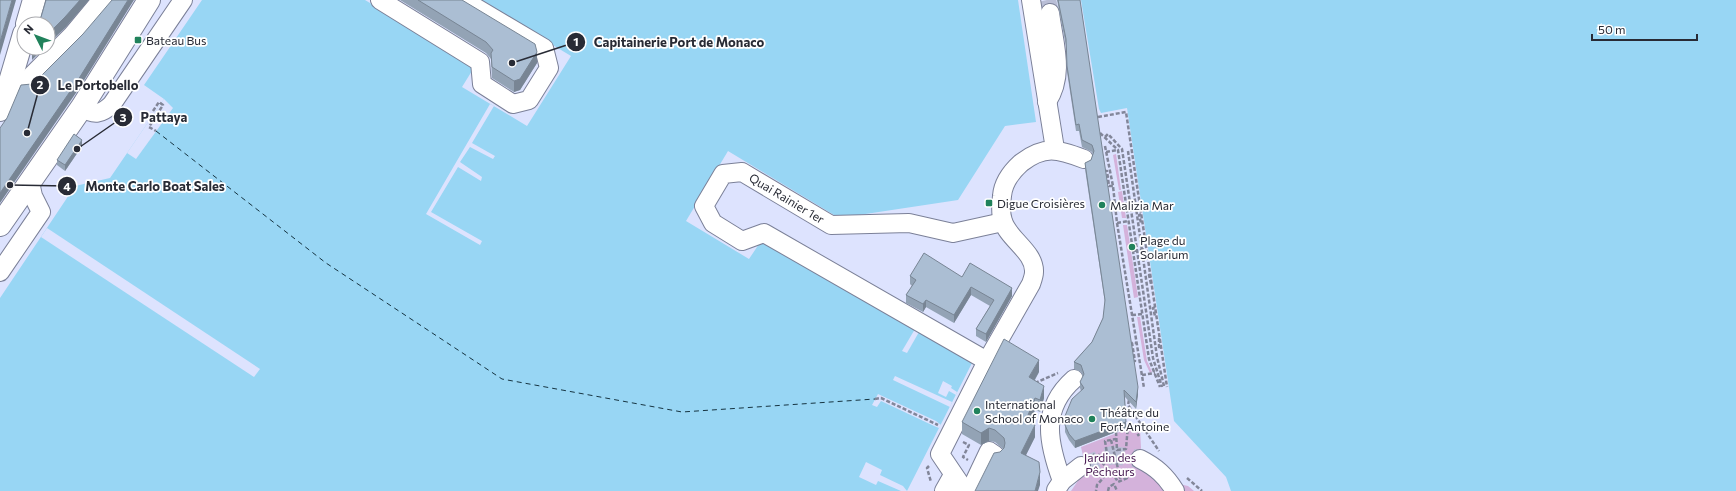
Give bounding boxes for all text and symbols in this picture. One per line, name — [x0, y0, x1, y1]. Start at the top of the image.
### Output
north arrow — [16, 16, 56, 56]
scale bar — [1592, 16, 1697, 42]
text: N — [21, 22, 36, 36]
text: 50 m — [1598, 22, 1626, 36]
callout: Capitainerie Port de Monaco — [566, 30, 772, 55]
place label: Bateau Bus — [146, 33, 206, 47]
text: 1 — [573, 34, 579, 48]
text: Capitainerie Port de Monaco — [594, 34, 765, 50]
marker: Bateau Bus — [133, 35, 143, 45]
callout: Le Portobello — [30, 73, 147, 98]
text: 2 — [37, 77, 44, 91]
text: Le Portobello — [58, 77, 139, 93]
callout: Pattaya — [113, 105, 196, 130]
text: Pattaya — [141, 109, 188, 125]
text: 3 — [120, 110, 127, 124]
street label: Quai Rainier 1er — [747, 170, 827, 226]
callout: Monte Carlo Boat Sales — [57, 174, 233, 199]
text: Monte Carlo Boat Sales — [85, 178, 225, 194]
text: 4 — [63, 179, 71, 193]
place label: Digue Croisières — [997, 196, 1085, 210]
marker: Digue Croisières — [984, 198, 994, 208]
place label: Malizia Mar — [1110, 198, 1174, 212]
marker: Malizia Mar — [1097, 200, 1107, 210]
place label: Plage du Solarium — [1140, 233, 1189, 261]
marker: Plage du Solarium — [1127, 242, 1137, 252]
place label: International School of Monaco — [985, 397, 1084, 425]
place label: Théâtre du Fort Antoine — [1100, 405, 1169, 433]
marker: International School of Monaco — [972, 406, 982, 416]
marker: Théâtre du Fort Antoine — [1087, 414, 1097, 424]
park label: Jardin des Pêcheurs — [1084, 450, 1136, 478]

